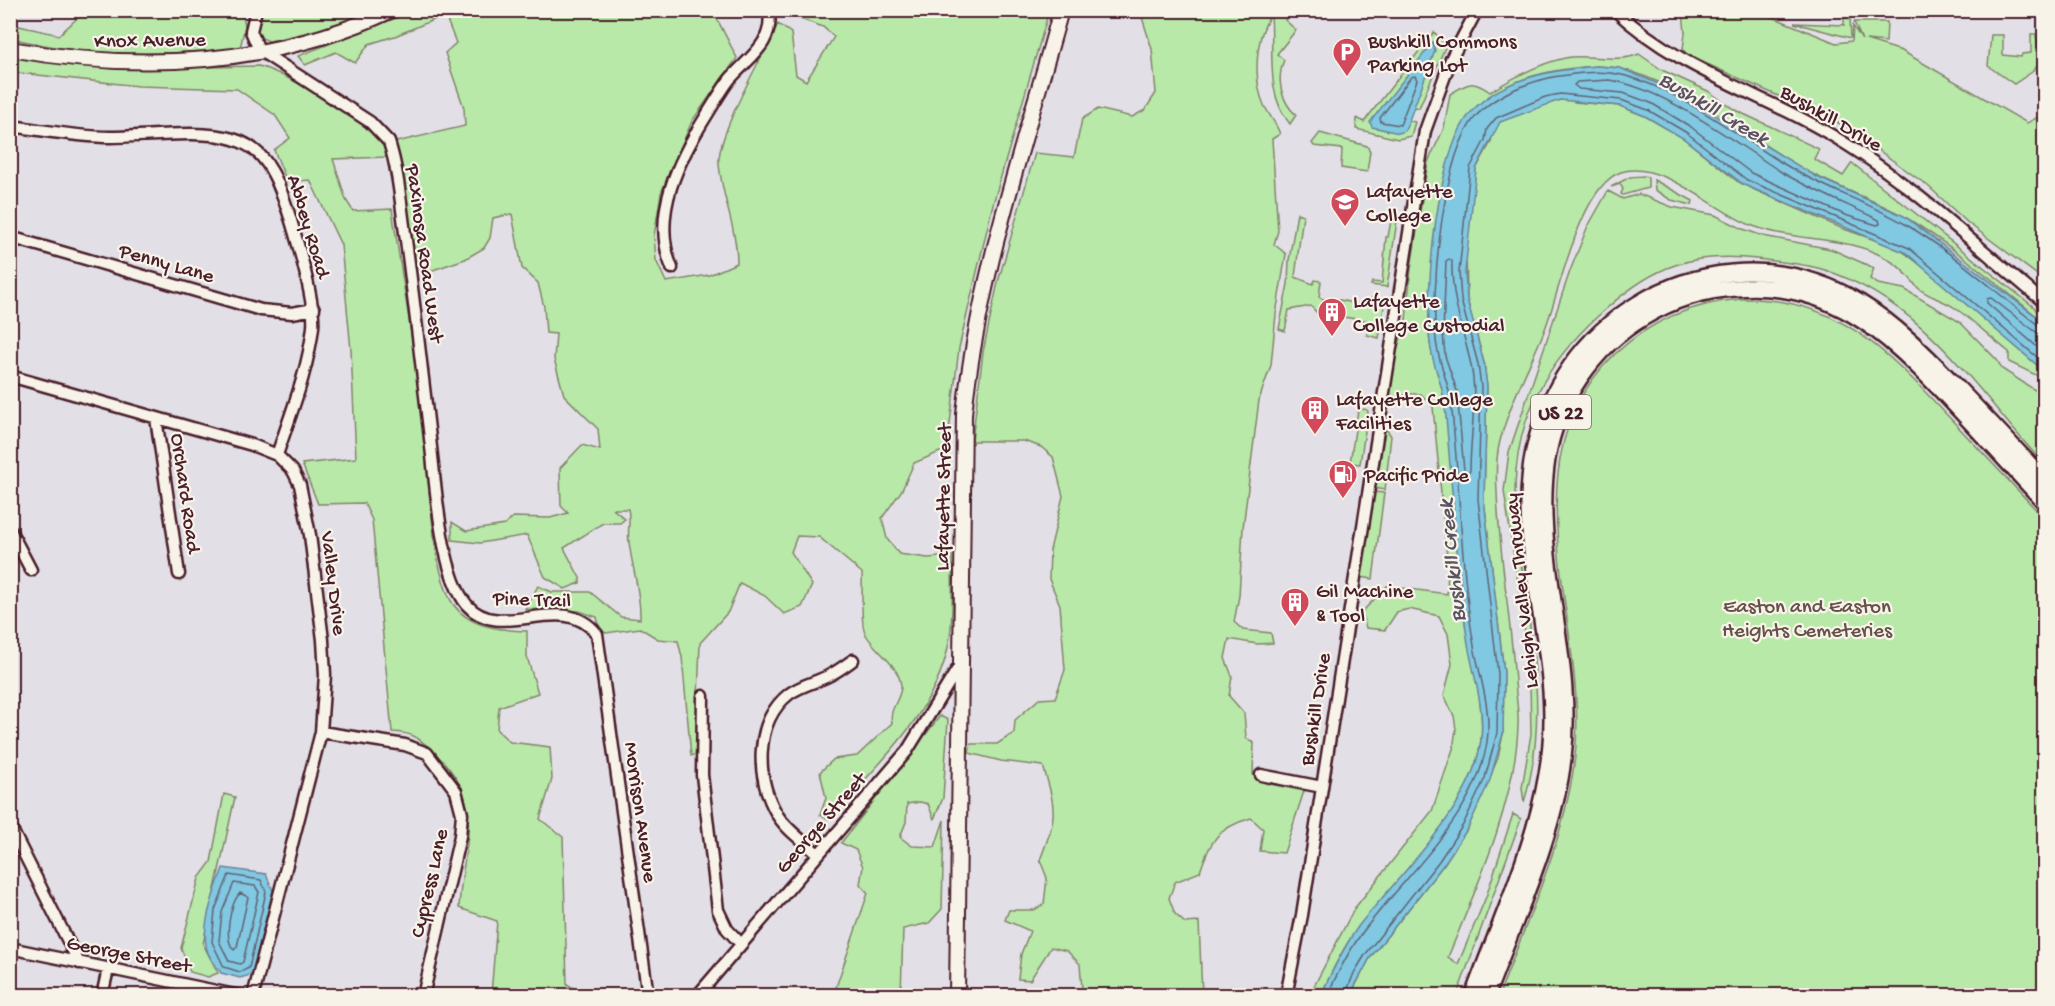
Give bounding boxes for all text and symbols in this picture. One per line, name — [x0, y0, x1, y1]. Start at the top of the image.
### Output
street label: Knox Avenue — [94, 29, 207, 56]
place label: Bushkill Commons Parking Lot — [1367, 31, 1518, 80]
parking icon: Bushkill Commons Parking Lot — [1331, 36, 1363, 78]
water label: Bushkill Creek — [1653, 68, 1774, 154]
street label: Bushkill Drive — [1774, 80, 1887, 160]
street label: Paxinosa Road West — [397, 162, 448, 347]
street label: Abbey Road — [279, 172, 335, 283]
place label: Lafayette College — [1366, 181, 1454, 230]
school or university icon: Lafayette College — [1329, 186, 1361, 228]
street label: Penny Lane — [115, 240, 218, 291]
place label: Lafayette College Custodial — [1353, 291, 1505, 340]
building icon: Lafayette College Custodial — [1316, 296, 1348, 338]
place label: Lafayette College Facilities — [1335, 389, 1494, 438]
building icon: Lafayette College Facilities — [1299, 394, 1331, 436]
road number: US 22 — [1531, 395, 1591, 429]
street label: Lafayette Street — [932, 421, 959, 571]
street label: Orchard Road — [163, 432, 205, 557]
fuel station icon: Pacific Pride — [1327, 458, 1359, 500]
place label: Pacific Pride — [1363, 465, 1470, 490]
street label: Lehigh Valley Thruway — [1501, 492, 1546, 690]
water label: Bushkill Creek — [1434, 496, 1473, 623]
street label: Valley Drive — [313, 529, 350, 638]
place label: Gil Machine & Tool — [1316, 581, 1415, 630]
building icon: Gil Machine & Tool — [1279, 586, 1311, 628]
street label: Pine Trail — [491, 588, 571, 615]
park label: Easton and Easton Heights Cemeteries — [1722, 596, 1893, 645]
street label: Bushkill Drive — [1296, 650, 1339, 769]
street label: Morrison Avenue — [616, 741, 661, 885]
street label: George Street — [772, 767, 875, 880]
street label: Cypress Lane — [407, 826, 456, 941]
street label: George Street — [64, 932, 195, 981]

